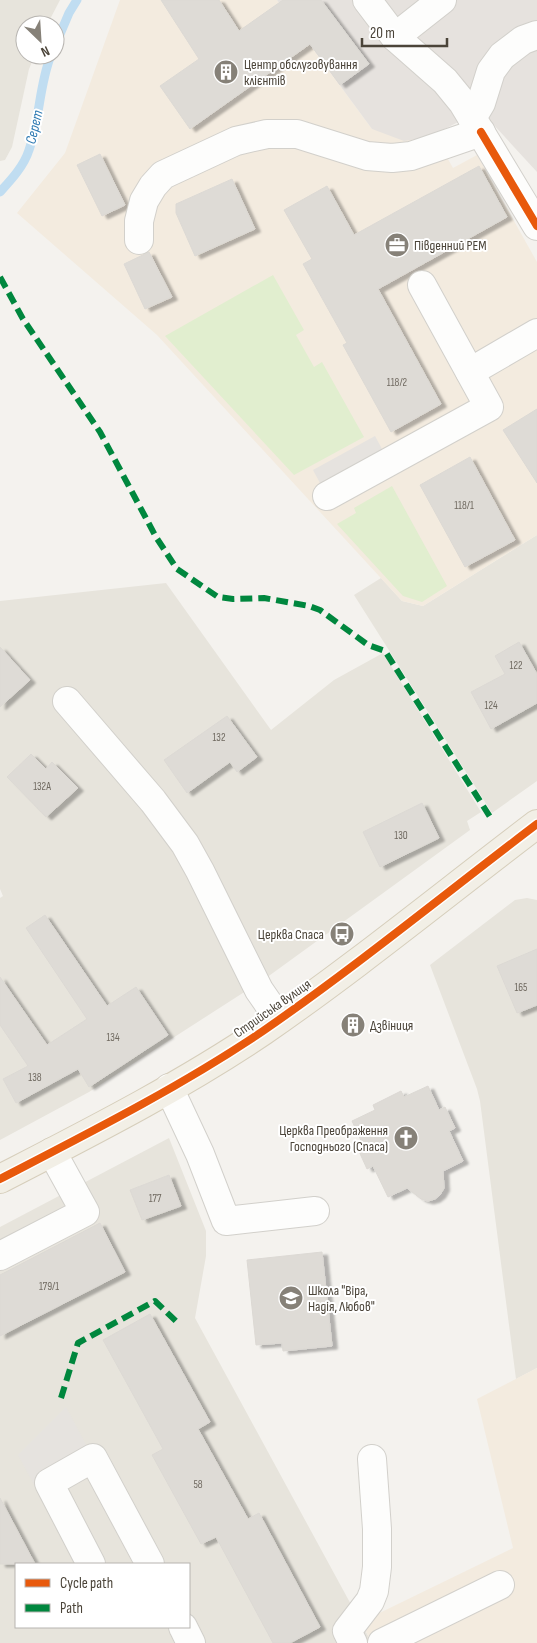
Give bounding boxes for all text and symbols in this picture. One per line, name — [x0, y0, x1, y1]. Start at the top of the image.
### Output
north arrow — [15, 15, 65, 65]
scale bar — [362, 15, 447, 47]
text: 20 m — [370, 24, 395, 43]
text: N — [38, 42, 52, 61]
place label: Центр обслуговування клієнтів — [244, 56, 357, 89]
building icon: Центр обслуговування клієнтів — [213, 59, 239, 85]
water label: Серет — [21, 108, 48, 146]
office icon: Південний РЕМ — [384, 232, 410, 258]
place label: Південний РЕМ — [414, 237, 487, 254]
house number: 118/2 — [387, 376, 408, 389]
house number: 118/1 — [454, 499, 474, 512]
house number: 122 — [509, 659, 523, 672]
house number: 124 — [484, 699, 498, 712]
house number: 132 — [212, 731, 226, 744]
house number: 132А — [33, 780, 51, 793]
house number: 130 — [394, 829, 408, 842]
bus stop icon: Церква Спаса — [329, 921, 355, 947]
place label: Церква Спаса — [258, 926, 324, 943]
street label: Стрийська вулиця — [230, 976, 314, 1041]
house number: 165 — [514, 981, 528, 994]
building icon: Дзвіниця — [340, 1012, 366, 1038]
place label: Дзвіниця — [370, 1017, 413, 1034]
house number: 134 — [106, 1031, 120, 1044]
house number: 138 — [28, 1071, 42, 1084]
place label: Церква Преображення Господнього (Спаса) — [279, 1122, 388, 1155]
church icon: Церква Преображення Господнього (Спаса) — [393, 1125, 419, 1151]
house number: 177 — [149, 1192, 162, 1205]
house number: 179/1 — [39, 1280, 59, 1293]
place label: Школа "Віра, Надія, Любов" — [308, 1282, 375, 1315]
school or university icon: Школа "Віра, Надія, Любов" — [278, 1285, 304, 1311]
house number: 58 — [193, 1478, 203, 1491]
legend — [15, 1563, 190, 1628]
text: Cycle path — [60, 1574, 113, 1593]
text: Path — [60, 1599, 83, 1618]

